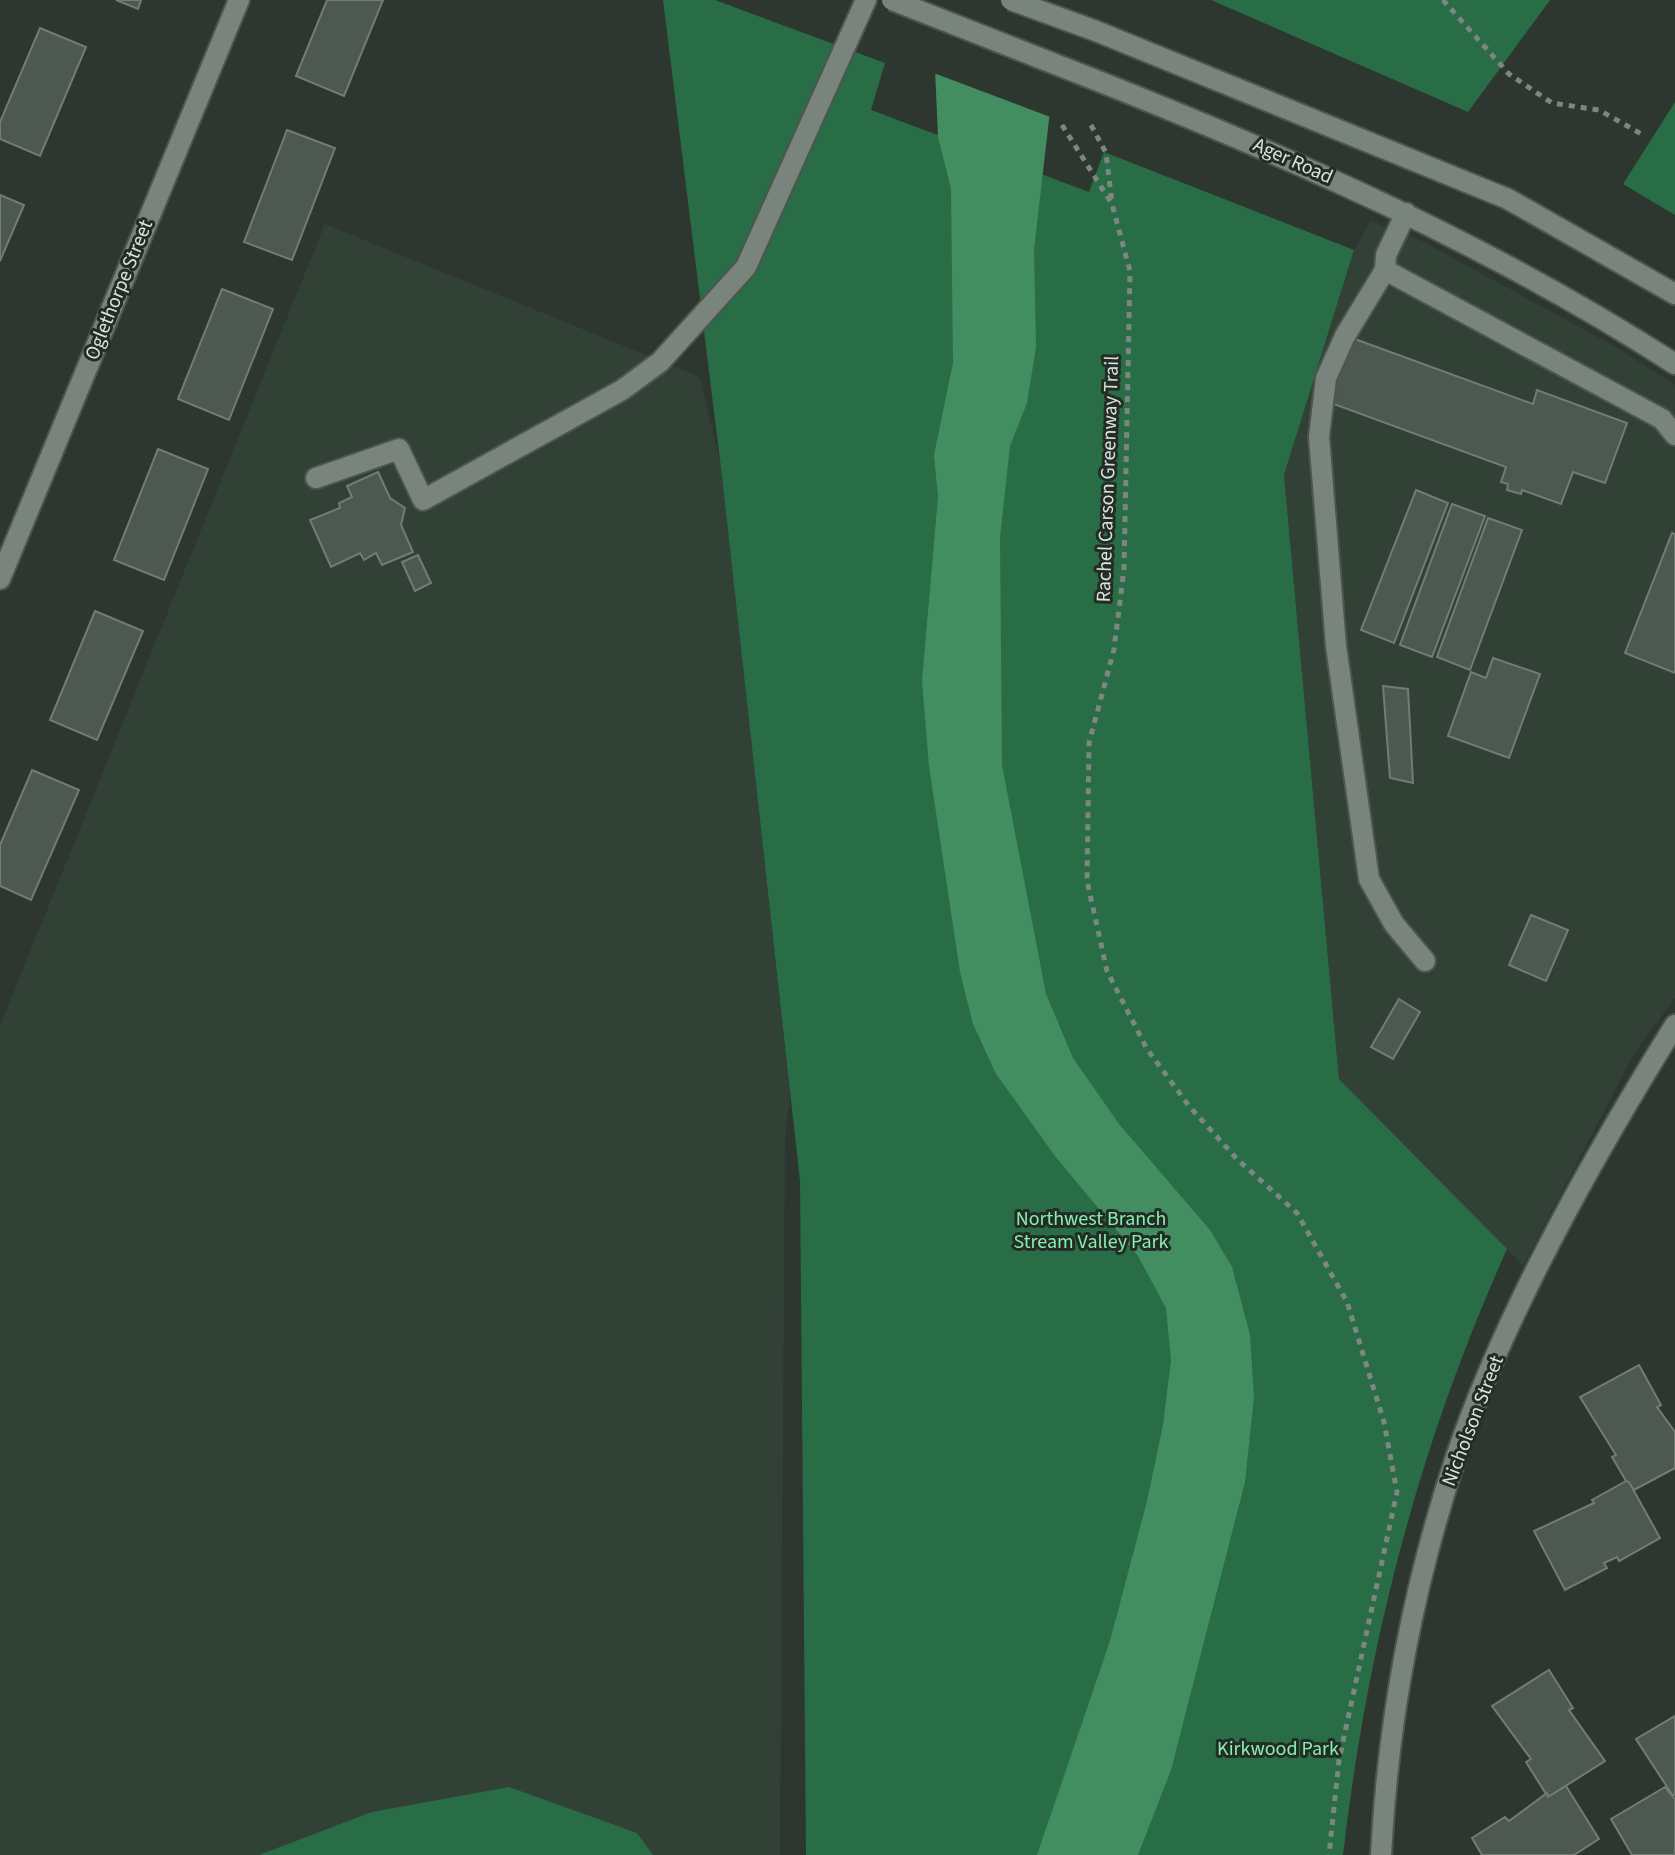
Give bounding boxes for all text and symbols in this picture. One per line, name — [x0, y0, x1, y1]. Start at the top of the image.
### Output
street label: Ager Road — [1249, 131, 1337, 191]
street label: Oglethorpe Street — [78, 216, 160, 364]
street label: Rachel Carson Greenway Trail — [1090, 355, 1126, 603]
park label: Northwest Branch Stream Valley Park — [1014, 1205, 1169, 1256]
street label: Nicholson Street — [1435, 1351, 1511, 1490]
park label: Kirkwood Park — [1217, 1735, 1339, 1763]

